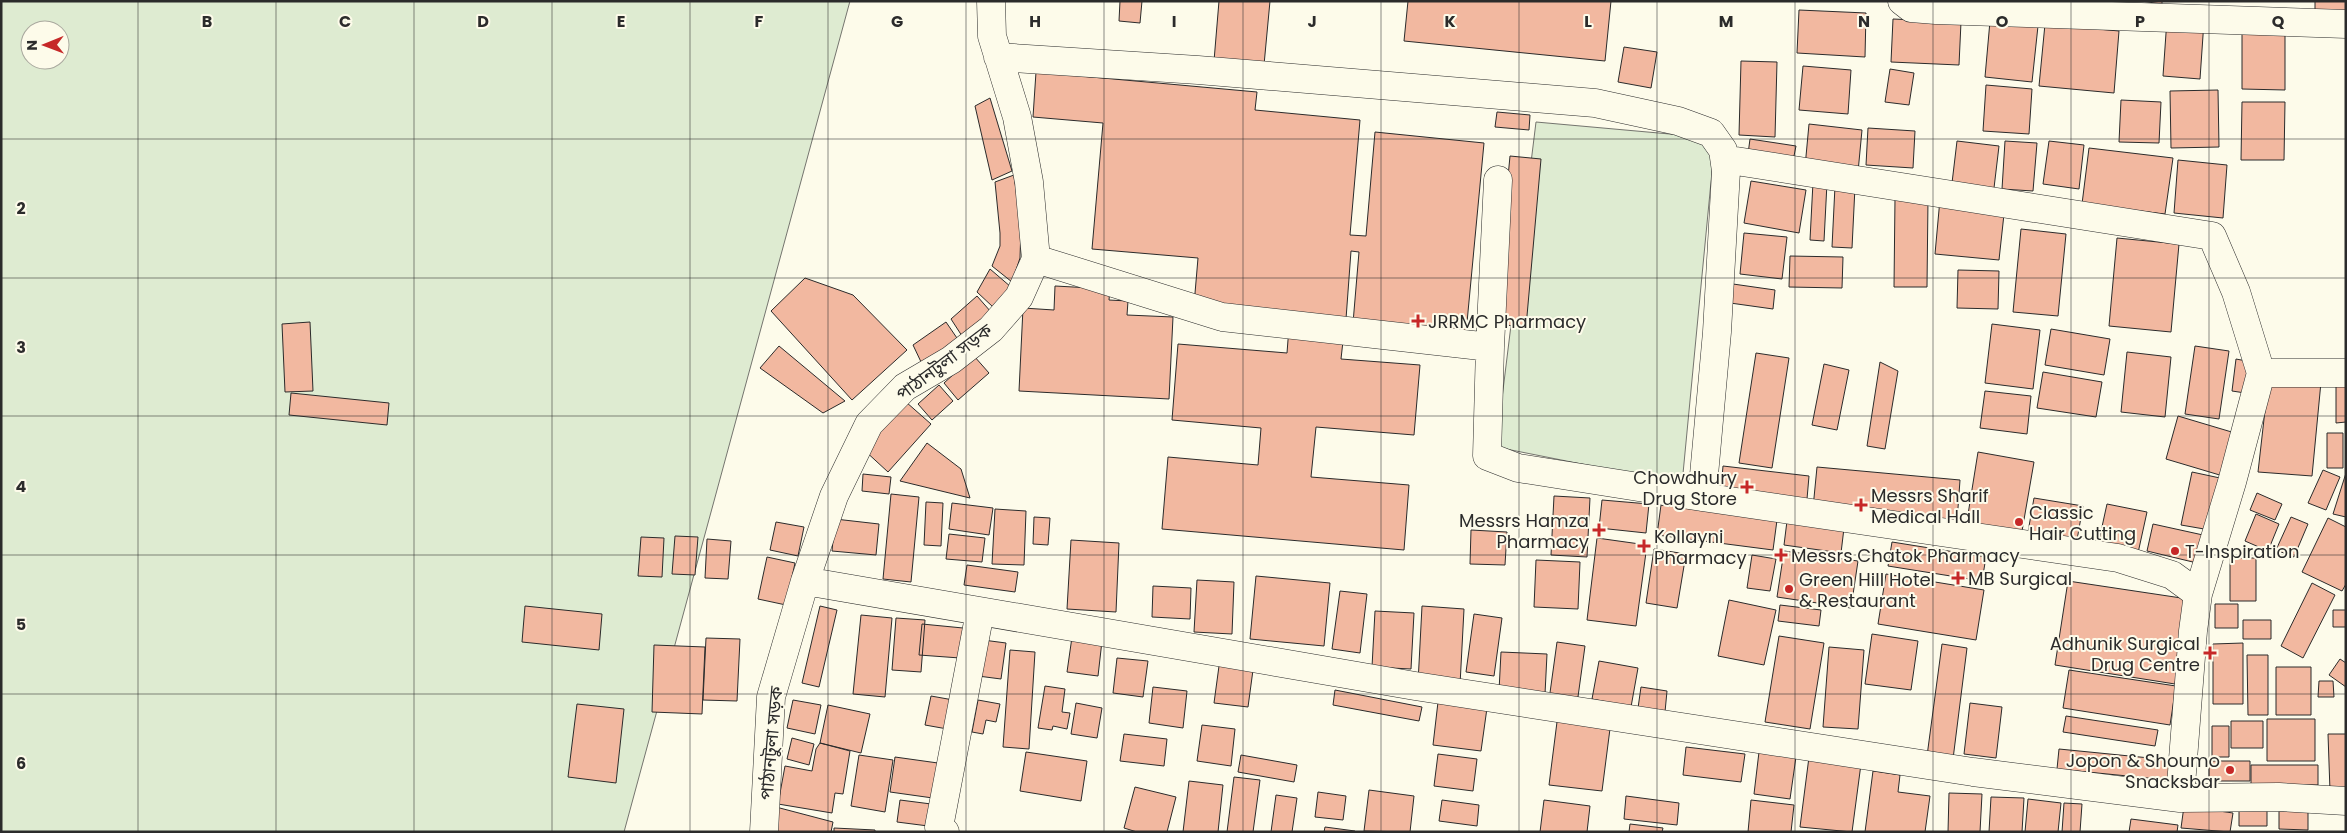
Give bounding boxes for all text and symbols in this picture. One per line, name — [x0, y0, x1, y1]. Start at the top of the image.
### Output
text: B — [202, 10, 212, 33]
text: C — [339, 10, 351, 33]
text: D — [477, 10, 489, 33]
text: E — [617, 10, 625, 33]
text: F — [755, 10, 764, 33]
text: G — [891, 10, 903, 33]
text: H — [1029, 10, 1041, 33]
text: I — [1172, 10, 1176, 33]
text: J — [1307, 10, 1317, 33]
text: K — [1444, 10, 1456, 33]
text: L — [1584, 10, 1592, 33]
text: M — [1719, 10, 1733, 33]
text: N — [1858, 10, 1870, 33]
text: O — [1996, 10, 2009, 33]
text: P — [2135, 10, 2145, 33]
text: Q — [2272, 10, 2285, 33]
north arrow — [20, 20, 70, 70]
text: N — [22, 40, 42, 51]
text: 2 — [16, 197, 26, 220]
place label: JRRMC Pharmacy — [1428, 309, 1586, 334]
marker: JRRMC Pharmacy — [1412, 315, 1424, 327]
street label: পাঠানটুলা সড়ক — [891, 317, 997, 406]
text: 3 — [16, 336, 26, 359]
place label: Chowdhury Drug Store — [1633, 465, 1737, 511]
text: 4 — [16, 475, 27, 498]
marker: Chowdhury Drug Store — [1741, 481, 1753, 493]
place label: Messrs Sharif Medical Hall — [1871, 483, 1989, 529]
marker: Messrs Sharif Medical Hall — [1855, 499, 1867, 511]
place label: Classic Hair Cutting — [2029, 500, 2136, 546]
place label: Messrs Hamza Pharmacy — [1459, 508, 1589, 554]
marker: Classic Hair Cutting — [2013, 516, 2025, 528]
marker: Messrs Hamza Pharmacy — [1593, 524, 1605, 536]
place label: Kollayni Pharmacy — [1654, 524, 1747, 570]
place label: T-Inspiration — [2185, 539, 2300, 564]
marker: Kollayni Pharmacy — [1638, 540, 1650, 552]
place label: Messrs Chatok Pharmacy — [1791, 543, 2020, 568]
marker: T-Inspiration — [2169, 545, 2181, 557]
marker: Messrs Chatok Pharmacy — [1775, 549, 1787, 561]
place label: MB Surgical — [1968, 566, 2072, 591]
place label: Green Hill Hotel & Restaurant — [1799, 567, 1935, 613]
marker: MB Surgical — [1952, 572, 1964, 584]
marker: Green Hill Hotel & Restaurant — [1783, 583, 1795, 595]
text: 5 — [16, 613, 26, 636]
place label: Adhunik Surgical Drug Centre — [2050, 631, 2200, 677]
marker: Adhunik Surgical Drug Centre — [2204, 647, 2216, 659]
street label: পাঠানটুলা সড়ক — [754, 685, 788, 801]
place label: Jopon & Shoumo Snacksbar — [2066, 748, 2220, 794]
text: 6 — [16, 752, 26, 775]
marker: Jopon & Shoumo Snacksbar — [2224, 764, 2236, 776]

